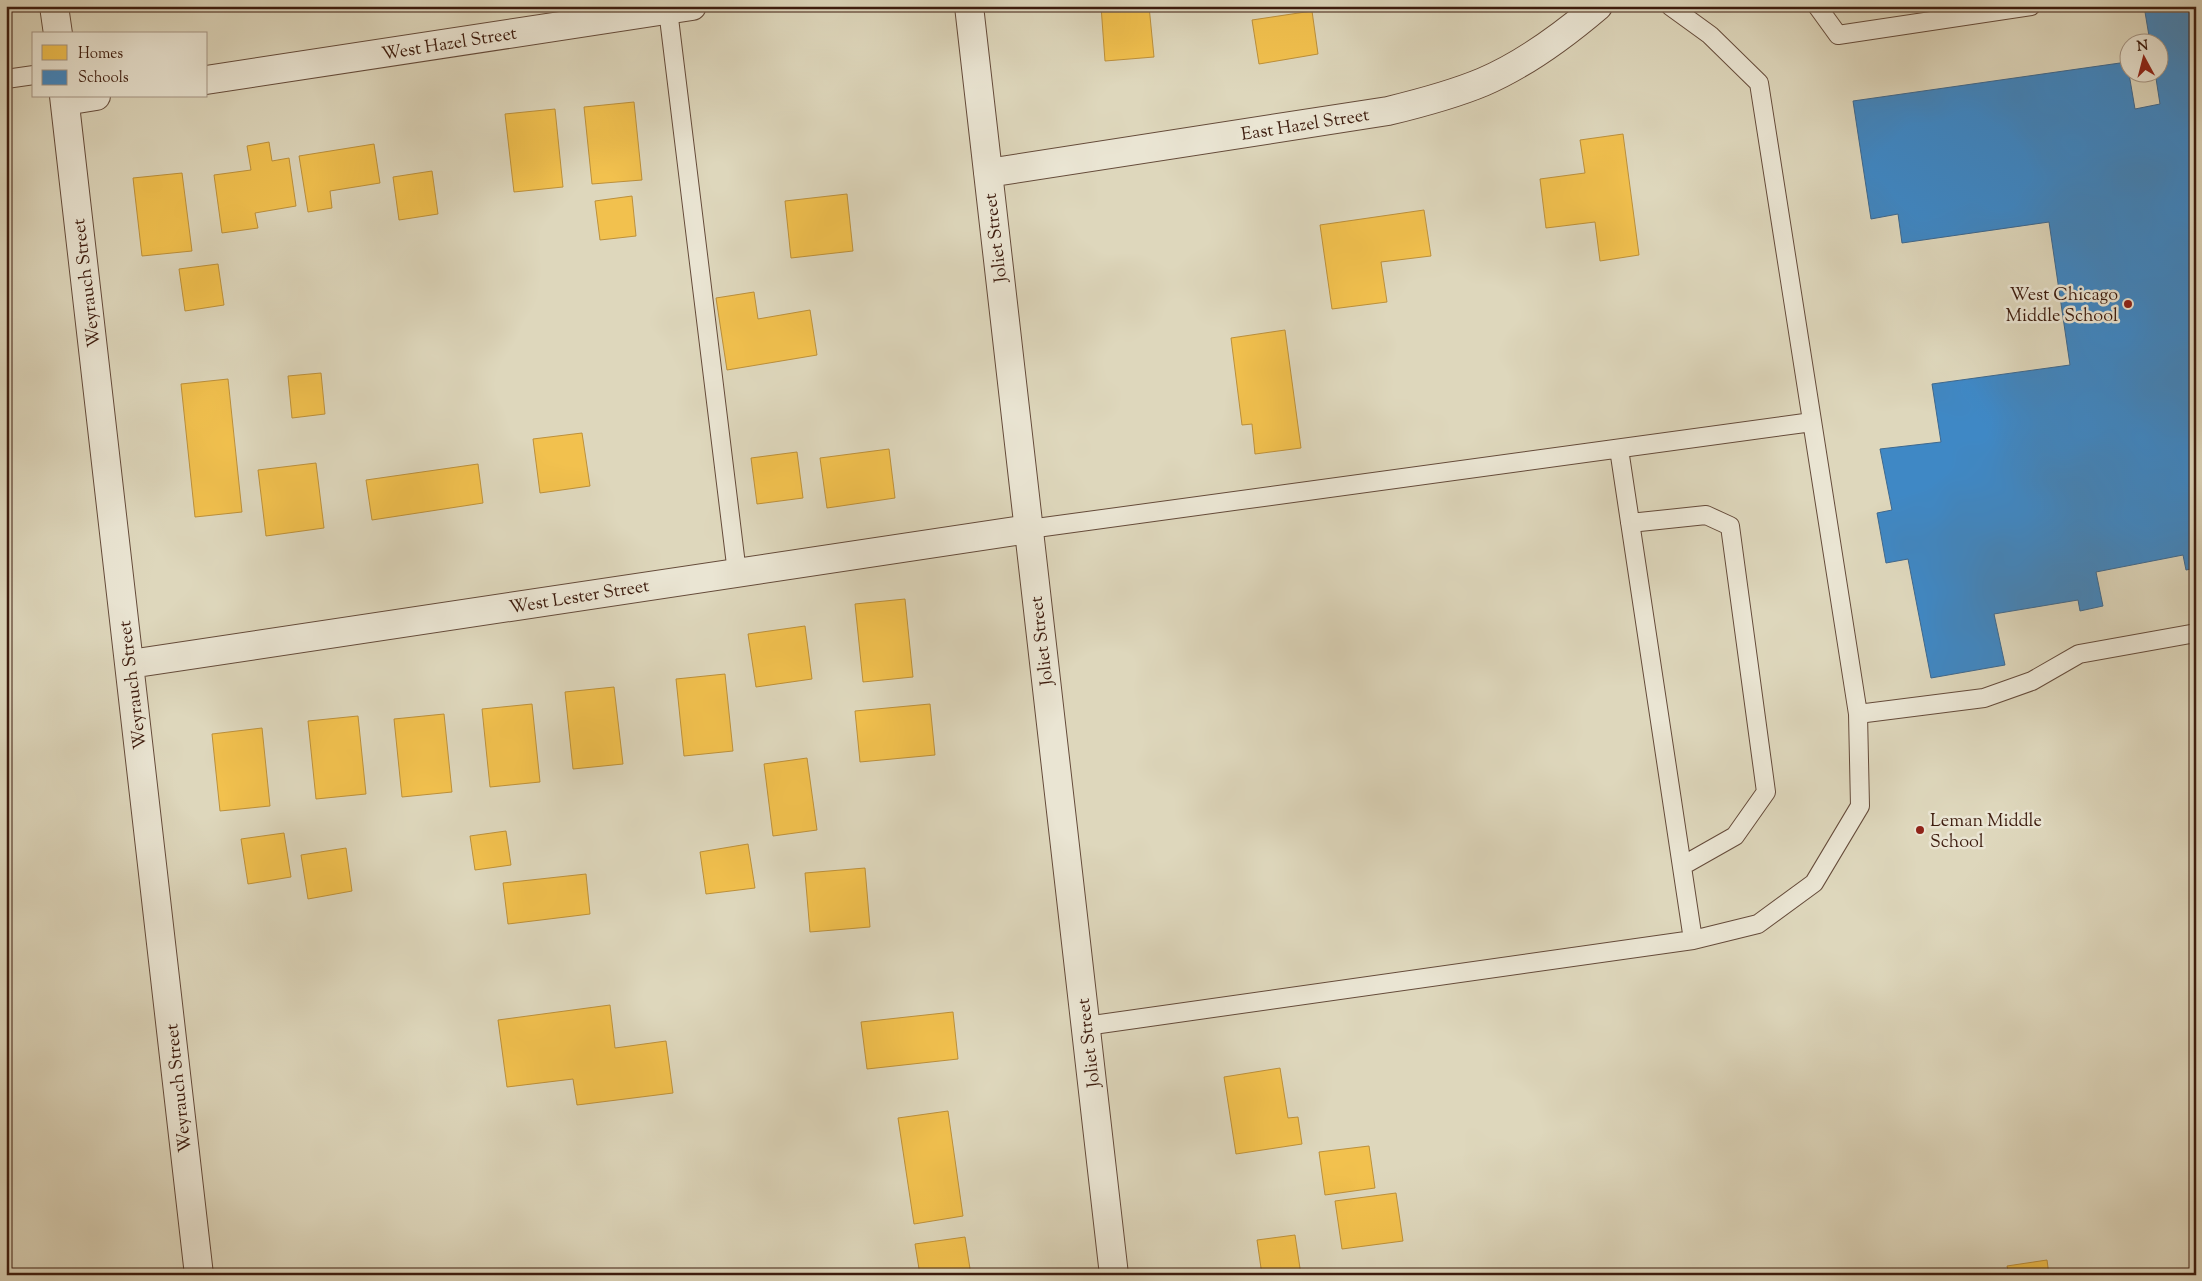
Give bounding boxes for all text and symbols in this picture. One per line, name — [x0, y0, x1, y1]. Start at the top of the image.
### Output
street label: West Hazel Street — [380, 21, 519, 69]
legend — [32, 32, 208, 98]
north arrow — [2120, 32, 2170, 82]
text: N — [2136, 36, 2149, 58]
text: Homes — [78, 44, 123, 65]
text: Schools — [78, 68, 129, 89]
street label: East Hazel Street — [1239, 103, 1371, 149]
street label: Joliet Street — [979, 192, 1015, 285]
street label: Weyrauch Street — [67, 217, 109, 349]
place label: West Chicago Middle School — [2005, 283, 2118, 330]
marker: West Chicago Middle School — [2122, 298, 2134, 310]
street label: West Lester Street — [507, 574, 651, 622]
street label: Joliet Street — [1025, 595, 1061, 688]
street label: Weyrauch Street — [113, 619, 155, 751]
place label: Leman Middle School — [1930, 809, 2042, 856]
marker: Leman Middle School — [1914, 824, 1926, 836]
street label: Joliet Street — [1072, 997, 1108, 1090]
street label: Weyrauch Street — [160, 1022, 200, 1153]

